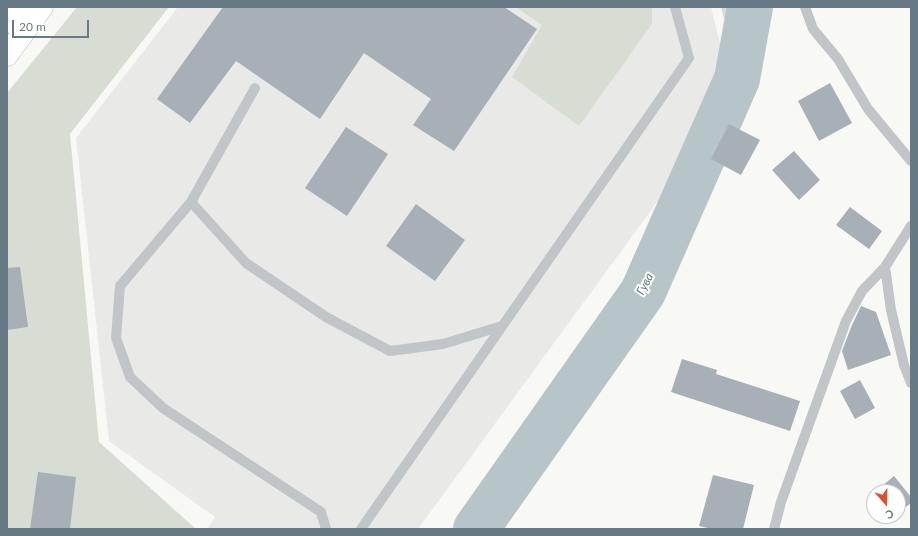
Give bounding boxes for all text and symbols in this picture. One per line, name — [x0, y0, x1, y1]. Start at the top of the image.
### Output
scale bar — [14, 12, 91, 38]
text: 20 m — [19, 19, 46, 34]
water label: Гува — [633, 271, 657, 297]
north arrow — [866, 484, 906, 524]
text: С — [884, 507, 896, 522]

